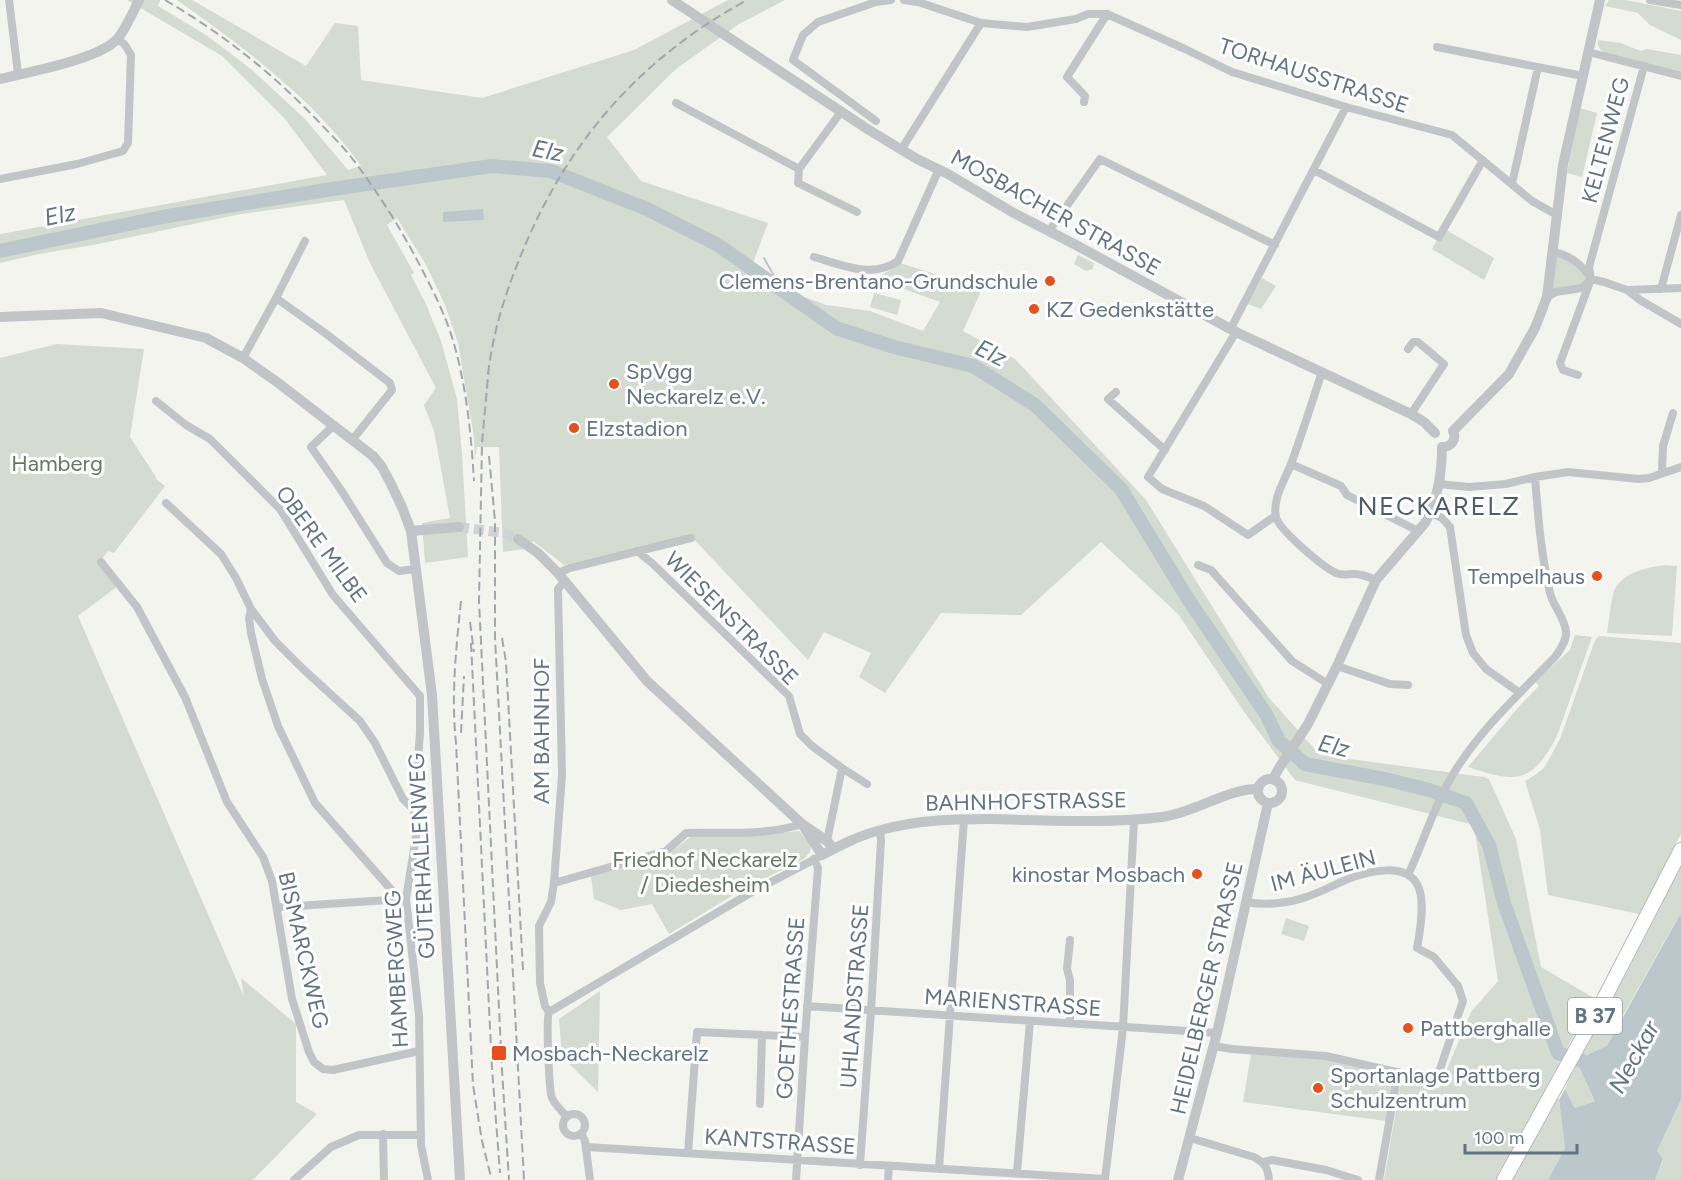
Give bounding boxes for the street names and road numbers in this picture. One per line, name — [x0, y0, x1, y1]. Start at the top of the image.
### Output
street label: TORHAUSSTRASSE — [1216, 32, 1412, 119]
street label: KELTENWEG — [1576, 74, 1635, 206]
street label: MOSBACHER STRASSE — [946, 143, 1166, 281]
street label: OBERE MILBE — [270, 480, 373, 608]
street label: WIESENSTRASSE — [659, 546, 804, 691]
street label: AM BAHNHOF — [528, 658, 555, 804]
street label: GÜTERHALLENWEG — [403, 752, 440, 960]
street label: BAHNHOFSTRASSE — [925, 786, 1127, 817]
street label: IM ÄULEIN — [1268, 843, 1379, 897]
street label: HEIDELBERGER STRASSE — [1164, 859, 1249, 1117]
street label: BISMARCKWEG — [272, 869, 335, 1031]
street label: HAMBERGWEG — [379, 889, 414, 1049]
street label: UHLANDSTRASSE — [835, 903, 874, 1089]
street label: GOETHESTRASSE — [771, 916, 810, 1100]
street label: MARIENSTRASSE — [923, 983, 1103, 1022]
road number: B 37 — [1568, 998, 1622, 1034]
street label: KANTSTRASSE — [703, 1123, 857, 1160]

